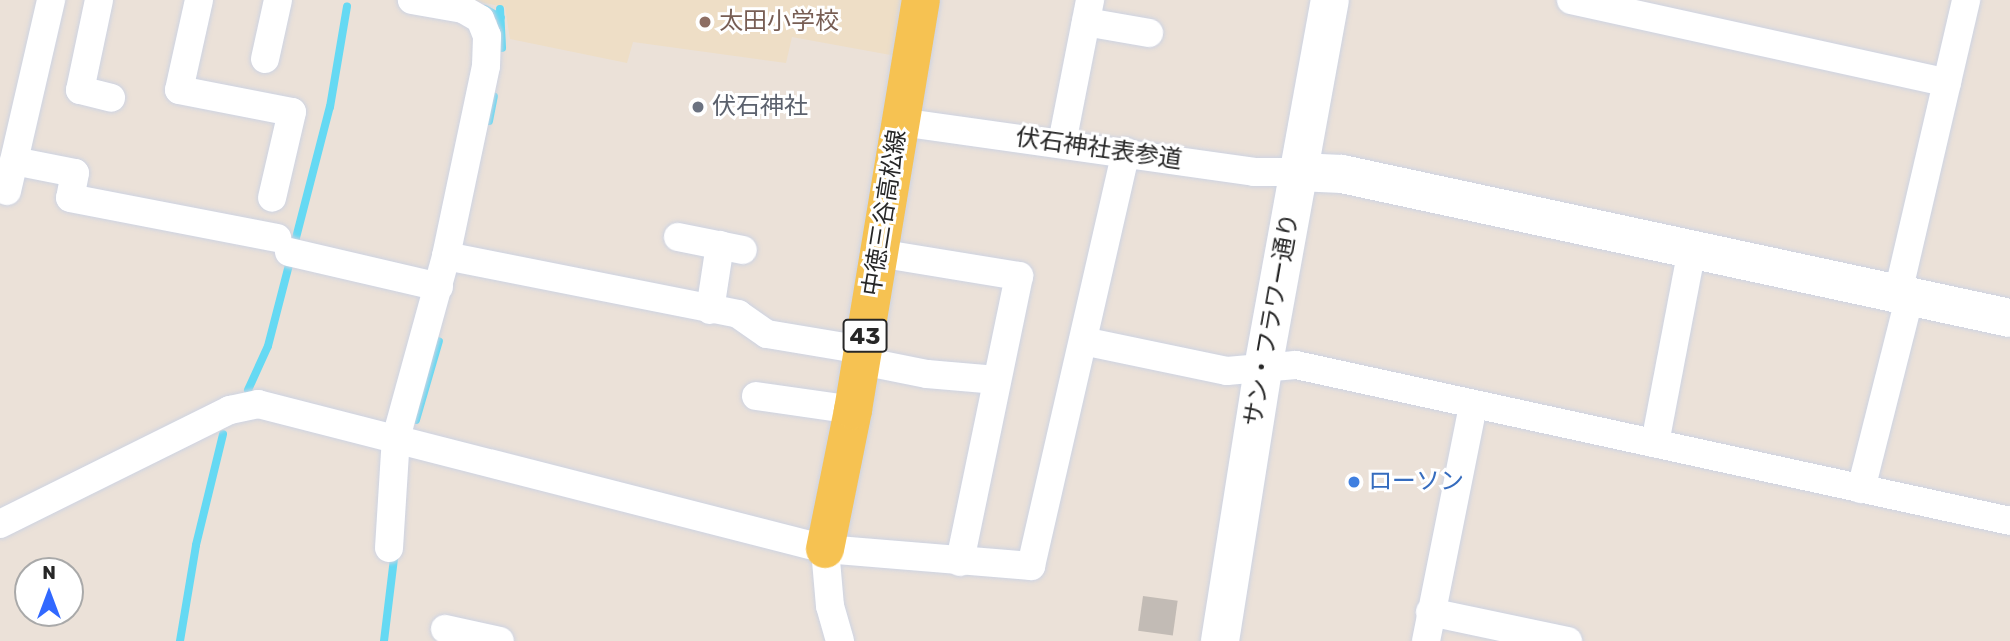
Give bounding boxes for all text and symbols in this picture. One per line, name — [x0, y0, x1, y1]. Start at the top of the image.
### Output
place label: 太田小学校 — [719, 8, 839, 36]
marker: 太田小学校 — [697, 14, 713, 30]
place label: 伏石神社 — [712, 93, 808, 121]
marker: 伏石神社 — [690, 99, 706, 115]
street label: 伏石神社表参道 — [1014, 123, 1184, 175]
street label: 中徳三谷高松線 — [858, 128, 912, 298]
street label: サン・フラワー通り — [1239, 211, 1305, 429]
road number: 43 — [842, 316, 888, 356]
place label: ローソン — [1368, 468, 1464, 496]
marker: ローソン — [1346, 474, 1362, 490]
north arrow — [14, 557, 84, 627]
text: N — [42, 561, 56, 584]

